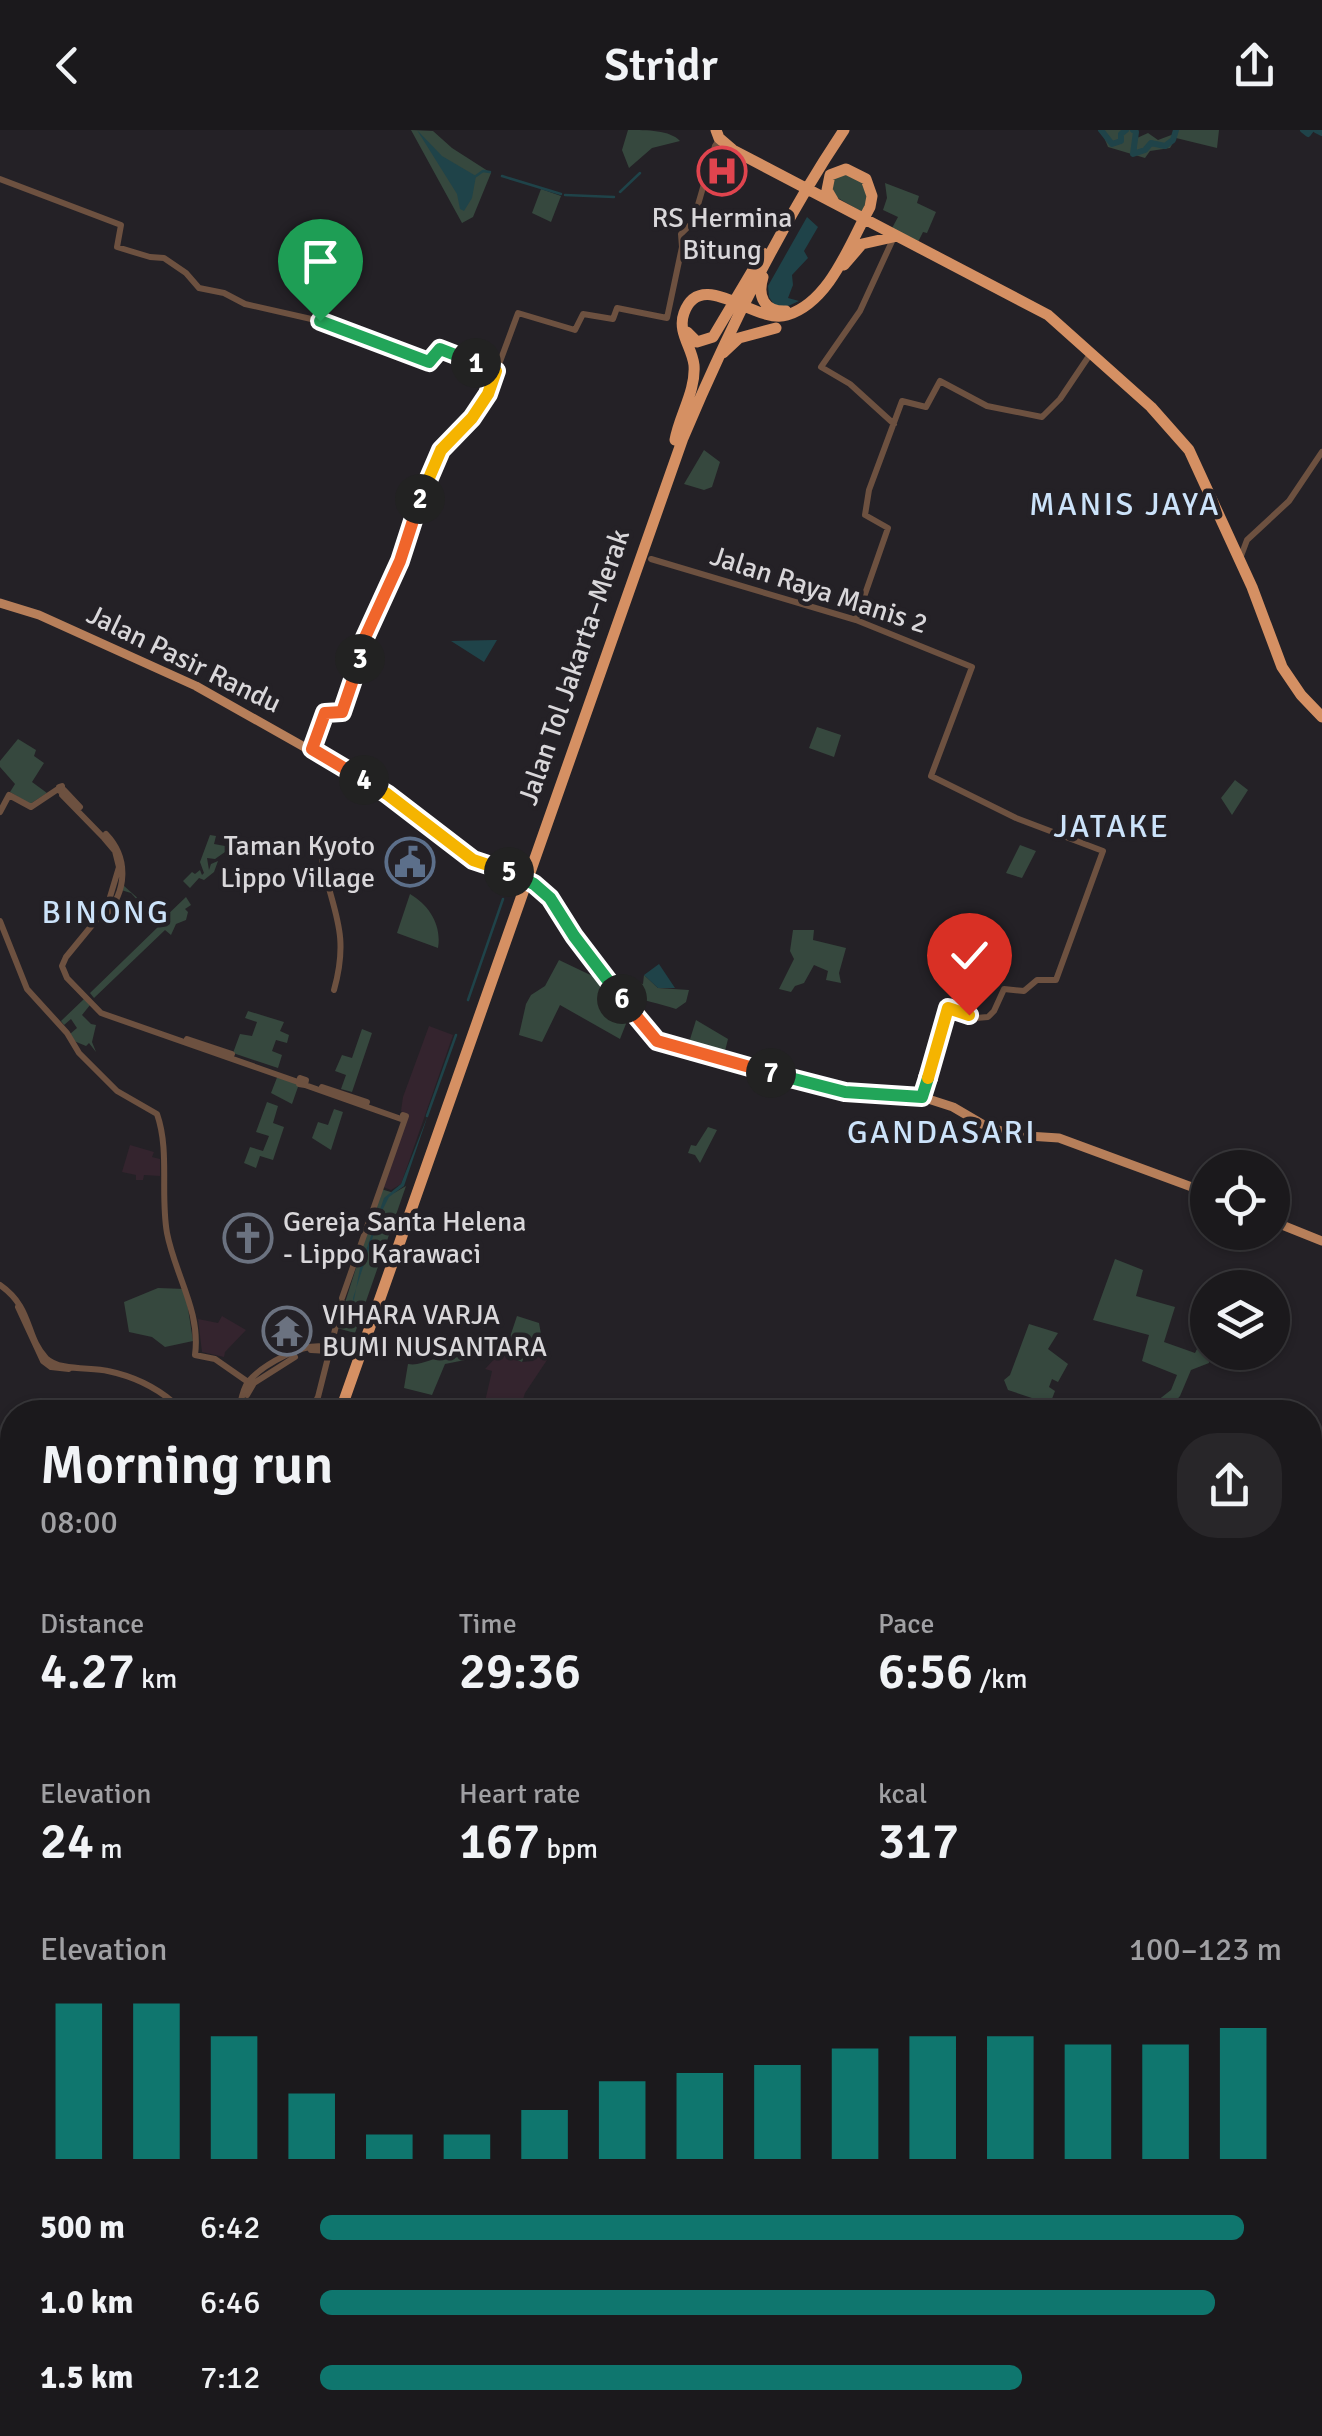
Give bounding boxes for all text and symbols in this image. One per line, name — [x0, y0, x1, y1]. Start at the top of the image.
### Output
icon: back — [40, 38, 95, 93]
text: Stridr — [604, 38, 718, 93]
icon: share — [1227, 38, 1282, 93]
hospital icon: RS Hermina Bitung — [696, 145, 748, 197]
place label: RS Hermina Bitung — [651, 201, 793, 267]
pin — [278, 219, 363, 322]
icon: arrive — [293, 234, 348, 289]
pin: 1 — [451, 338, 501, 388]
text: 1 — [468, 346, 484, 380]
pin: 2 — [395, 474, 445, 524]
text: 2 — [412, 482, 428, 516]
district label: MANIS JAYA — [1029, 485, 1221, 524]
street label: Jalan Tol Jakarta–Merak — [511, 525, 637, 809]
street label: Jalan Raya Manis 2 — [706, 539, 932, 641]
street label: Jalan Pasir Randu — [81, 597, 287, 721]
pin: 3 — [335, 634, 385, 684]
text: 3 — [352, 642, 368, 676]
pin: 4 — [339, 755, 389, 805]
text: 4 — [356, 763, 372, 797]
district label: JATAKE — [1054, 807, 1170, 846]
place label: Taman Kyoto Lippo Village — [220, 829, 375, 895]
public building icon: Taman Kyoto Lippo Village — [384, 836, 436, 888]
pin: 5 — [484, 847, 534, 897]
text: 5 — [501, 855, 517, 889]
district label: BINONG — [42, 893, 170, 932]
pin — [927, 913, 1012, 1016]
icon: check — [942, 928, 997, 983]
pin: 6 — [597, 974, 647, 1024]
text: 6 — [614, 982, 630, 1016]
pin: 7 — [746, 1048, 796, 1098]
text: 7 — [763, 1056, 779, 1090]
district label: GANDASARI — [847, 1113, 1037, 1152]
map controls — [1190, 1150, 1290, 1370]
button: locate — [1190, 1150, 1290, 1250]
place label: Gereja Santa Helena - Lippo Karawaci — [283, 1205, 526, 1271]
church icon: Gereja Santa Helena - Lippo Karawaci — [222, 1212, 274, 1264]
button: layers — [1190, 1270, 1290, 1370]
place label: VIHARA VARJA BUMI NUSANTARA — [322, 1298, 547, 1364]
temple icon: VIHARA VARJA BUMI NUSANTARA — [261, 1305, 313, 1357]
text: Morning run — [40, 1431, 333, 1499]
button: share — [1177, 1433, 1282, 1538]
text: 08:00 — [40, 1503, 118, 1542]
text: Distance — [40, 1607, 144, 1641]
text: Time — [459, 1607, 517, 1641]
text: Pace — [878, 1607, 934, 1641]
text: 4.27 — [40, 1641, 135, 1703]
text: 29:36 — [459, 1641, 581, 1703]
text: 6:56 — [878, 1641, 973, 1703]
text: km — [135, 1662, 177, 1696]
text: /km — [973, 1662, 1027, 1696]
text: Elevation — [40, 1777, 152, 1811]
text: Heart rate — [459, 1777, 581, 1811]
text: kcal — [878, 1777, 927, 1811]
text: 24 — [40, 1811, 94, 1873]
text: 167 — [459, 1811, 540, 1873]
text: 317 — [878, 1811, 959, 1873]
text: m — [94, 1832, 123, 1866]
text: bpm — [540, 1832, 598, 1866]
text: Elevation — [40, 1930, 167, 1969]
text: 100–123 m — [1129, 1930, 1282, 1969]
text: 500 m — [40, 2208, 125, 2247]
text: 6:42 — [200, 2208, 260, 2247]
text: 1.0 km — [40, 2283, 133, 2322]
text: 6:46 — [200, 2283, 260, 2322]
text: 1.5 km — [40, 2358, 133, 2397]
text: 7:12 — [200, 2358, 260, 2397]

